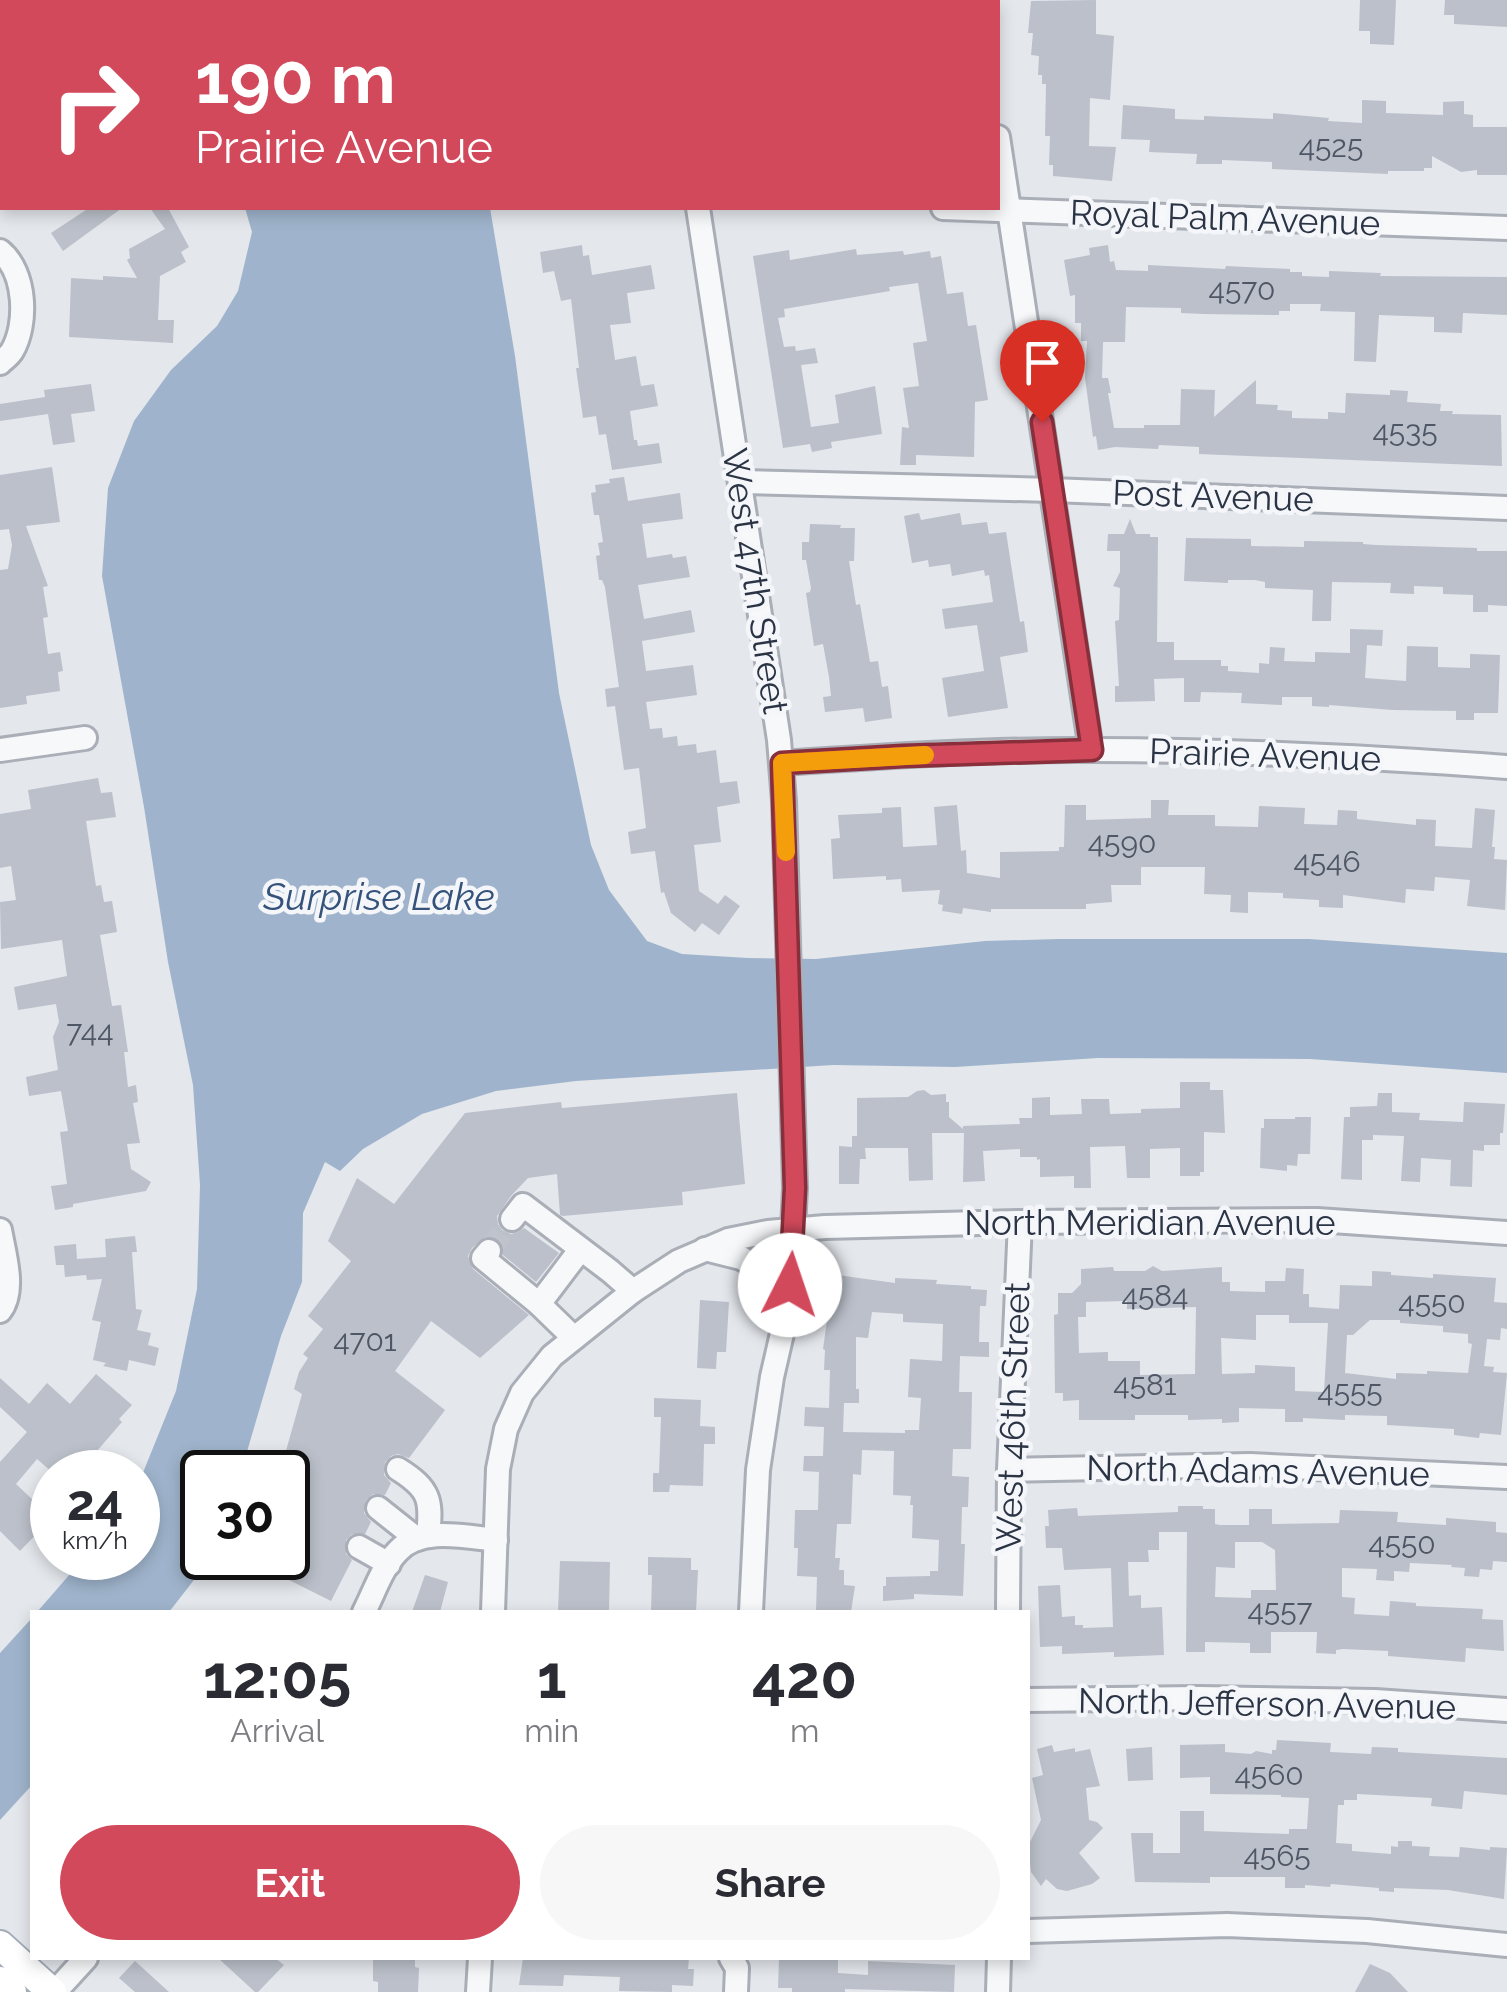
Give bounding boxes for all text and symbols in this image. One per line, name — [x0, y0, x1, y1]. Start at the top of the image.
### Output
text: 190 m — [195, 37, 396, 119]
icon: right — [30, 40, 160, 170]
text: Prairie Avenue — [195, 121, 493, 174]
house number: 4525 — [1299, 129, 1363, 164]
street label: Royal Palm Avenue — [1069, 192, 1381, 243]
house number: 4570 — [1209, 272, 1275, 307]
pin — [1000, 320, 1085, 423]
icon: arrive — [1015, 335, 1070, 390]
house number: 4535 — [1372, 414, 1438, 449]
street label: West 47th Street — [714, 445, 797, 717]
street label: Post Avenue — [1112, 471, 1314, 520]
street label: Prairie Avenue — [1148, 730, 1382, 779]
house number: 4590 — [1088, 825, 1156, 860]
house number: 4546 — [1293, 844, 1361, 879]
water label: Surprise Lake — [262, 874, 495, 919]
house number: 744 — [66, 1014, 114, 1049]
street label: North Meridian Avenue — [964, 1202, 1336, 1243]
position arrow — [738, 1233, 842, 1337]
house number: 4584 — [1122, 1278, 1188, 1313]
street label: West 46th Street — [987, 1281, 1038, 1553]
house number: 4550 — [1398, 1285, 1466, 1320]
house number: 4701 — [333, 1323, 397, 1358]
house number: 4581 — [1113, 1367, 1177, 1402]
house number: 4555 — [1317, 1374, 1383, 1409]
street label: North Adams Avenue — [1086, 1447, 1430, 1494]
speed limit sign: 30 — [180, 1450, 310, 1580]
text: 24 — [67, 1473, 123, 1532]
text: km/h — [62, 1525, 128, 1555]
house number: 4550 — [1368, 1526, 1436, 1561]
house number: 4557 — [1247, 1593, 1313, 1628]
text: 12:05 — [203, 1642, 351, 1712]
text: 1 — [537, 1642, 567, 1712]
text: 420 — [752, 1642, 857, 1712]
street label: North Jefferson Avenue — [1078, 1680, 1456, 1727]
text: Arrival — [230, 1712, 324, 1749]
text: min — [524, 1712, 579, 1749]
text: m — [790, 1712, 819, 1749]
house number: 4560 — [1234, 1757, 1304, 1792]
button: Exit — [60, 1825, 520, 1940]
button: Share — [540, 1825, 1000, 1940]
house number: 4565 — [1243, 1838, 1311, 1873]

